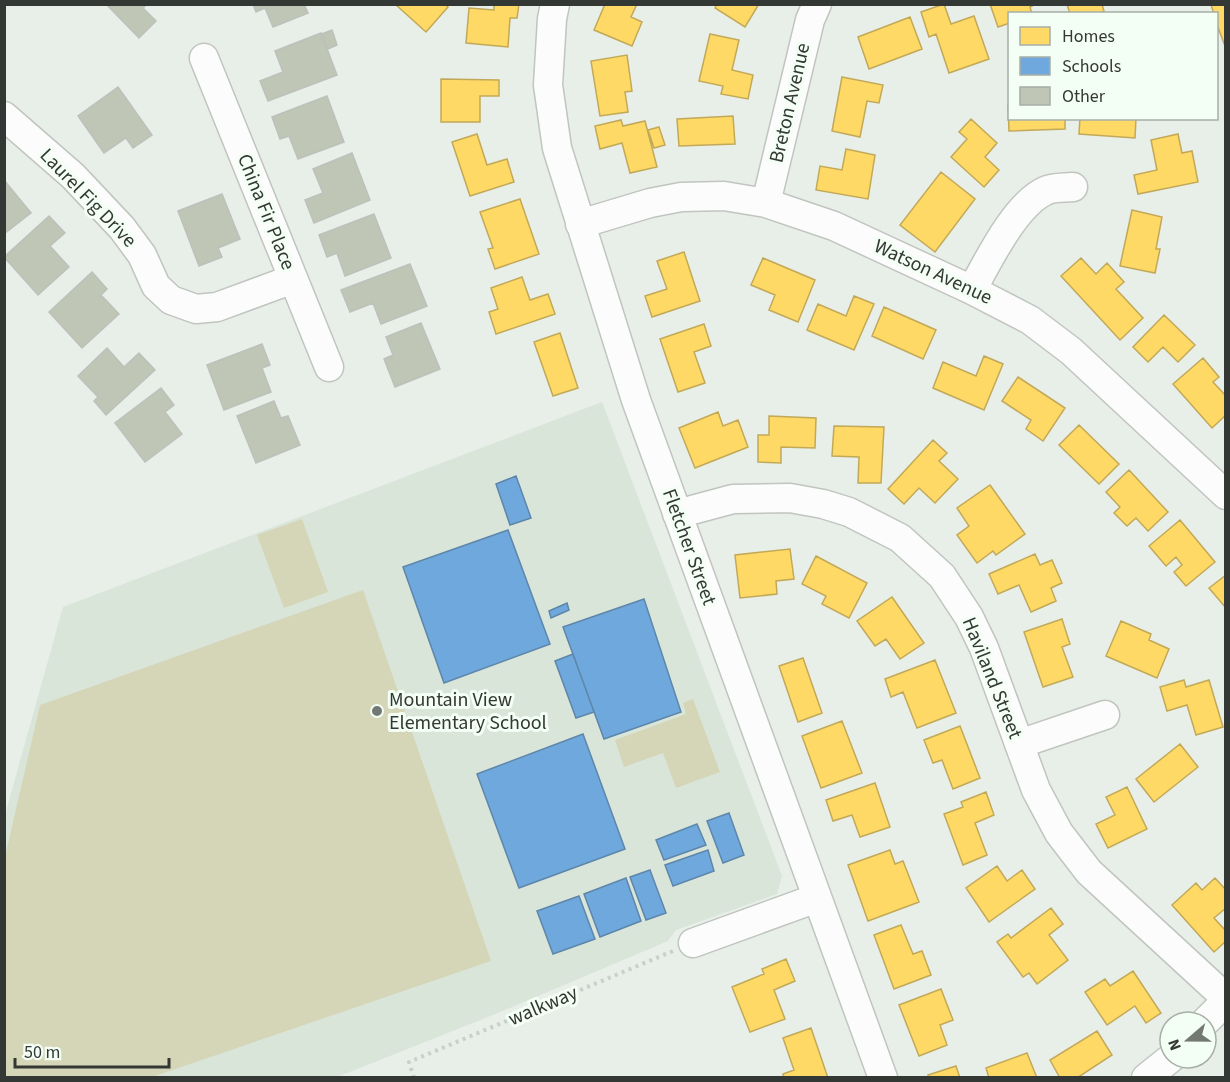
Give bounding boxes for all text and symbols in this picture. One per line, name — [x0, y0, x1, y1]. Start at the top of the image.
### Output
legend — [1008, 12, 1218, 120]
text: Homes — [1062, 24, 1115, 49]
street label: Breton Avenue — [763, 40, 817, 166]
text: Schools — [1062, 54, 1121, 79]
text: Other — [1062, 84, 1106, 109]
street label: Laurel Fig Drive — [33, 142, 143, 254]
street label: China Fir Place — [230, 150, 302, 274]
street label: Watson Avenue — [869, 232, 997, 312]
street label: Fletcher Street — [655, 485, 723, 609]
street label: Haviland Street — [955, 613, 1029, 743]
place label: Mountain View Elementary School — [389, 686, 547, 737]
marker: Mountain View Elementary School — [370, 704, 384, 718]
street label: walkway — [504, 979, 583, 1033]
north arrow — [1158, 1010, 1218, 1070]
scale bar — [15, 1031, 170, 1069]
text: N — [1163, 1036, 1187, 1054]
text: 50 m — [24, 1040, 60, 1065]

